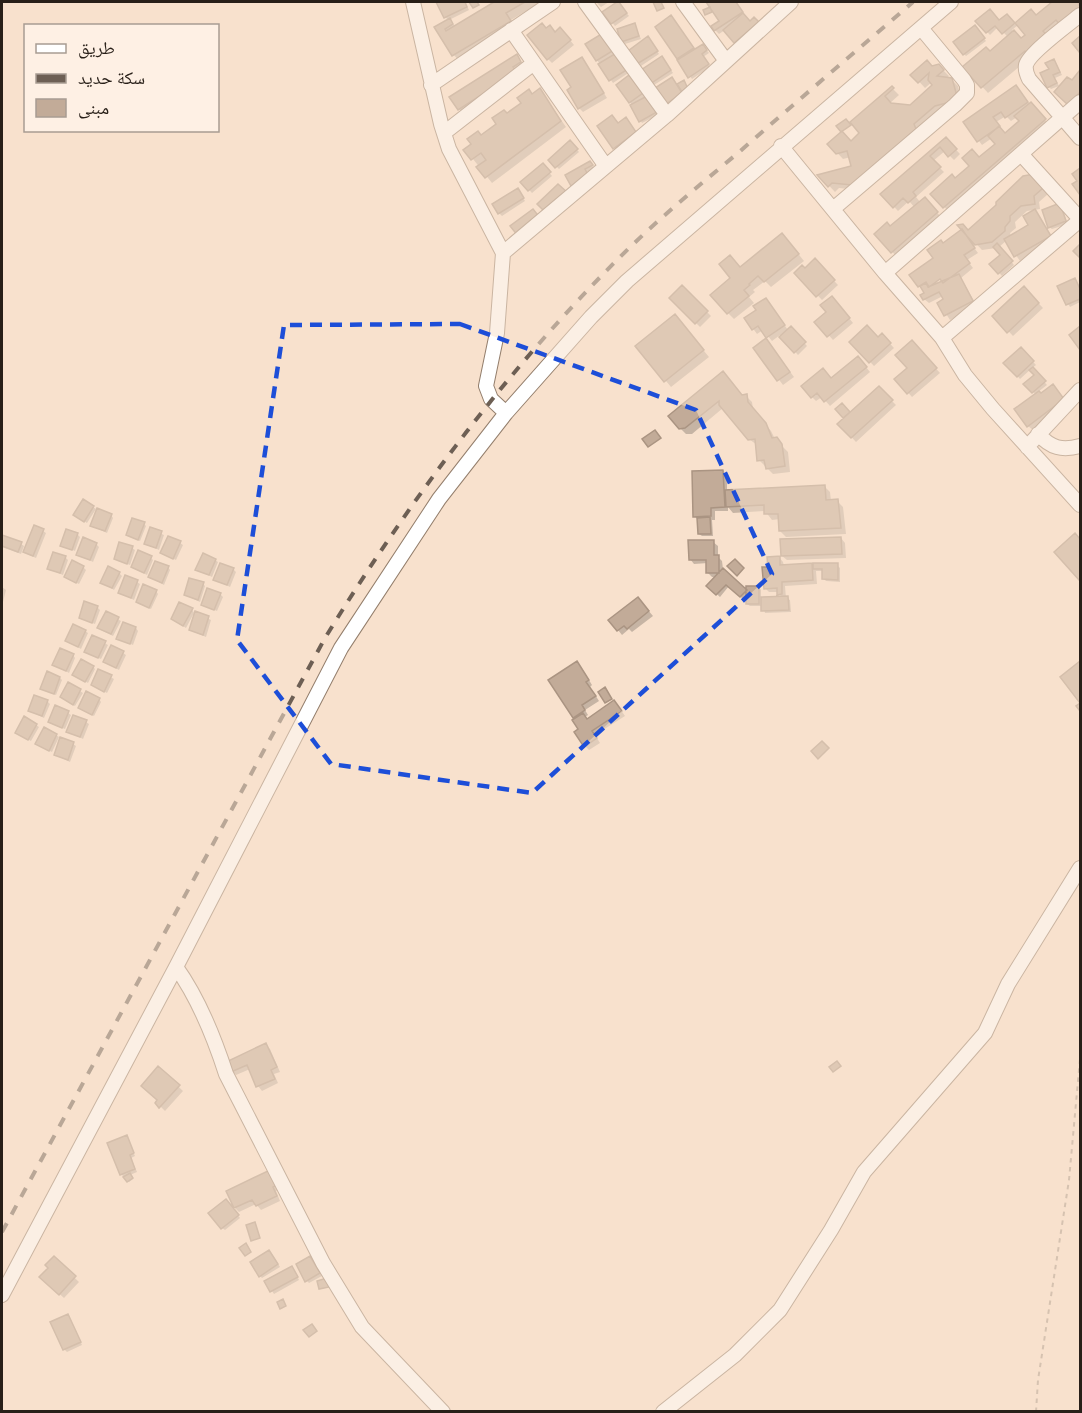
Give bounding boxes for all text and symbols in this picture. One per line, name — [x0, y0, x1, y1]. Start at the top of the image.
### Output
legend — [24, 24, 219, 132]
text: طريق — [78, 37, 115, 59]
text: سكة حديد — [78, 67, 145, 89]
text: مبنى — [78, 97, 109, 119]

